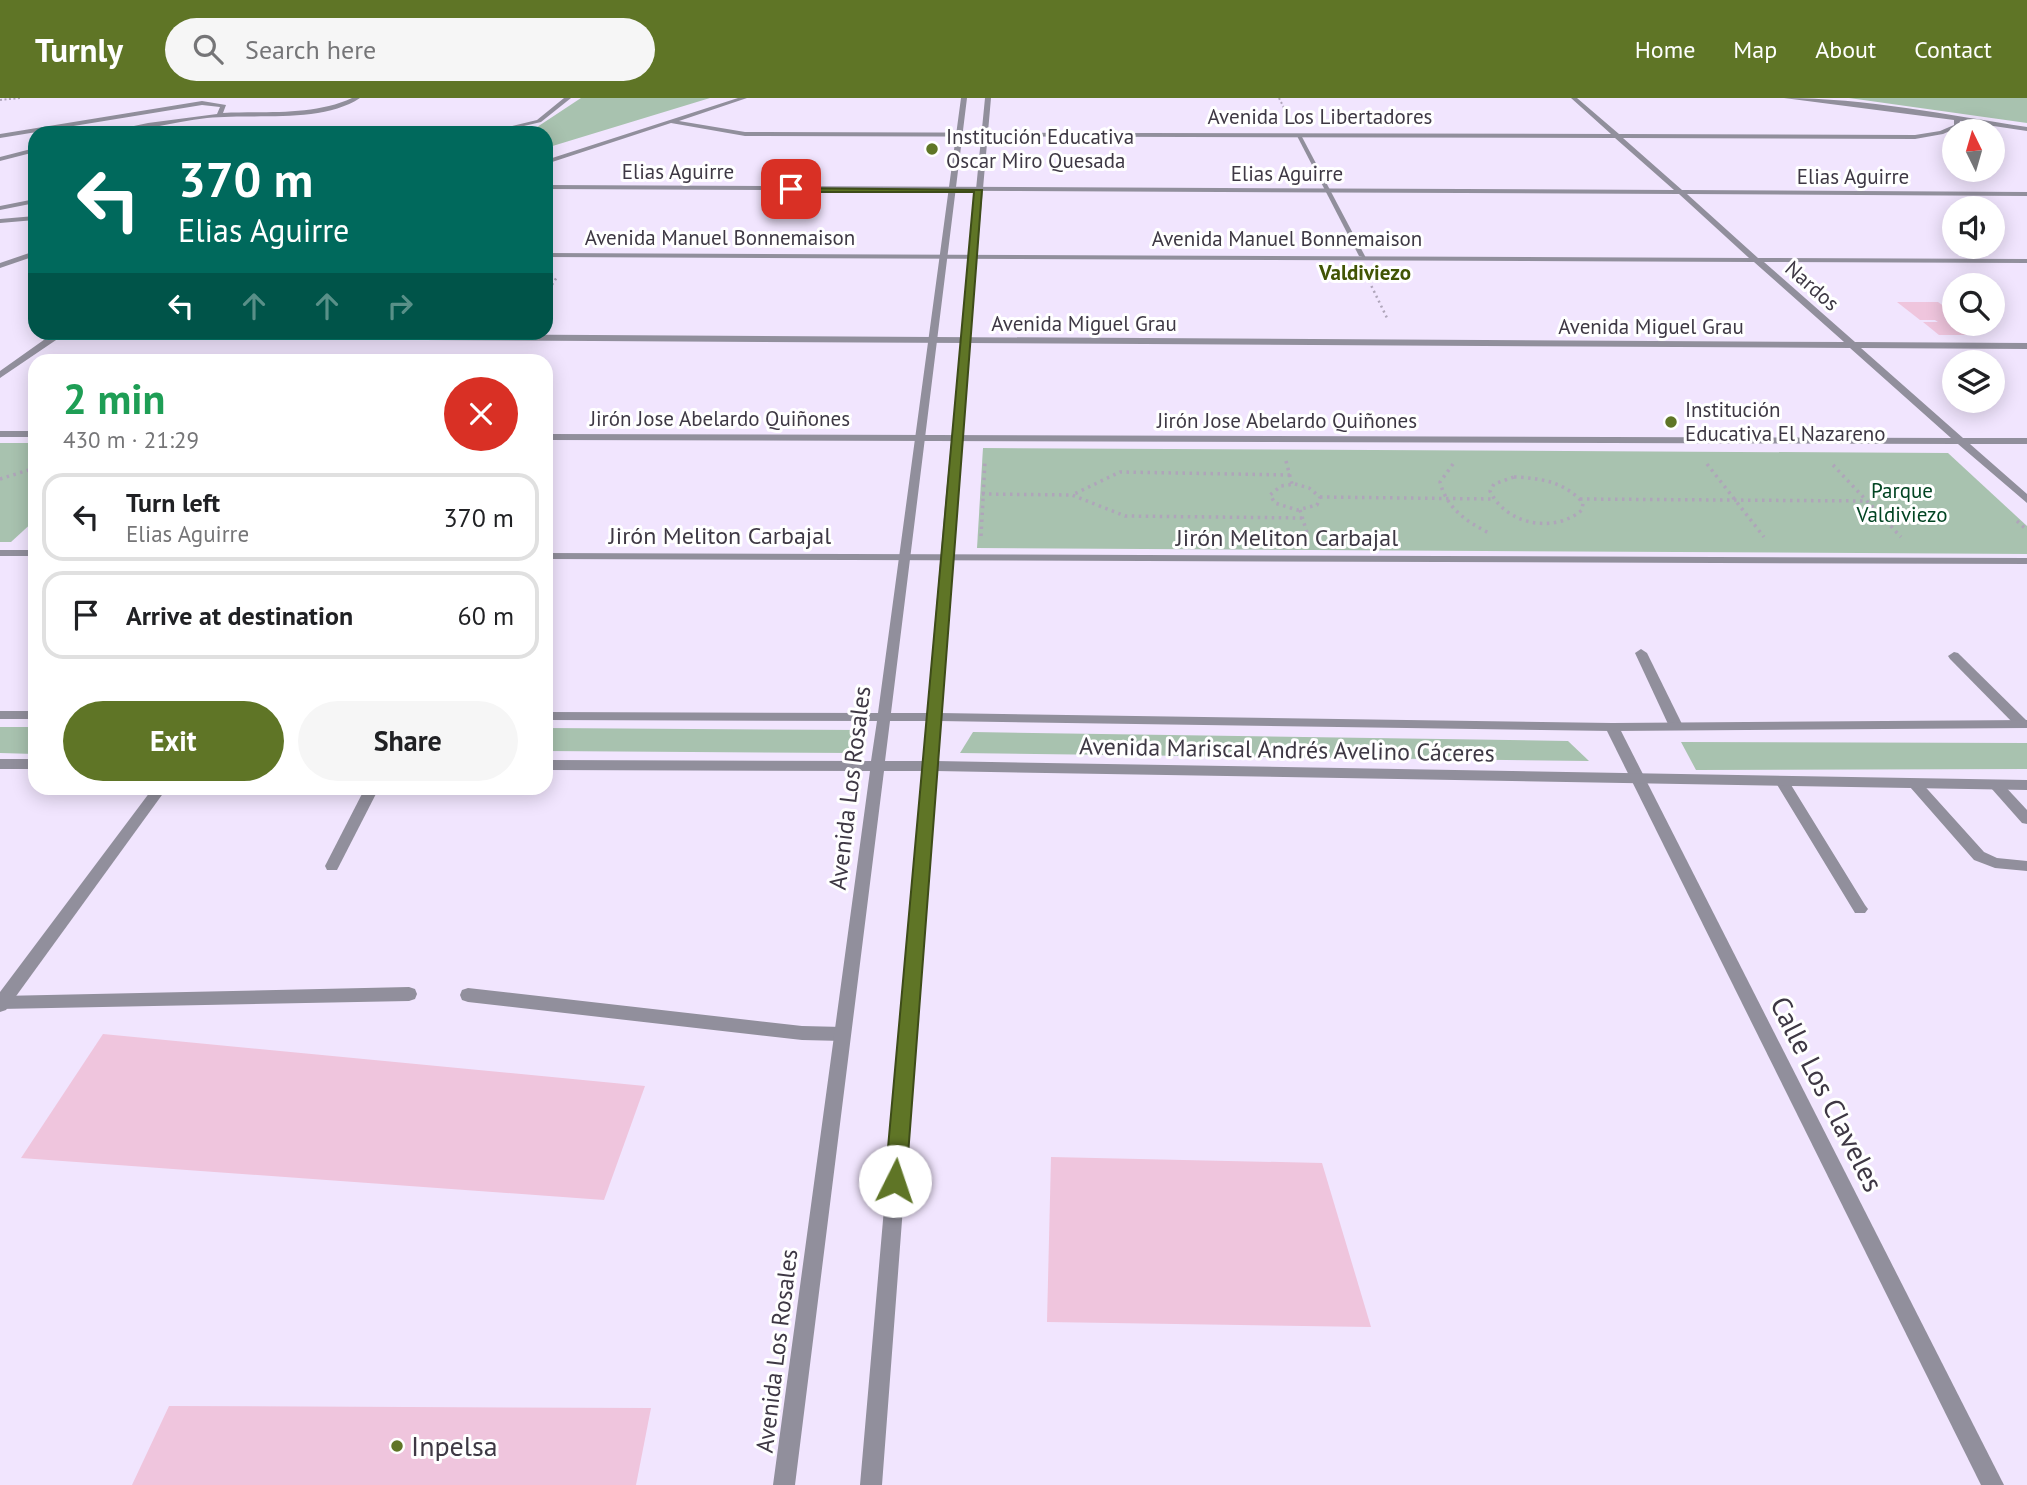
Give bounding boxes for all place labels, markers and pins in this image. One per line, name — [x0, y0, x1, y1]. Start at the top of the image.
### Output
place label: Institución Educativa Oscar Miro Quesada — [946, 123, 1134, 174]
marker: Institución Educativa Oscar Miro Quesada — [924, 141, 940, 157]
pin — [761, 159, 821, 219]
place label: Institución Educativa El Nazareno — [1685, 396, 1886, 447]
marker: Institución Educativa El Nazareno — [1663, 414, 1679, 430]
place label: Inpelsa — [411, 1427, 498, 1464]
marker: Inpelsa — [389, 1438, 405, 1454]

